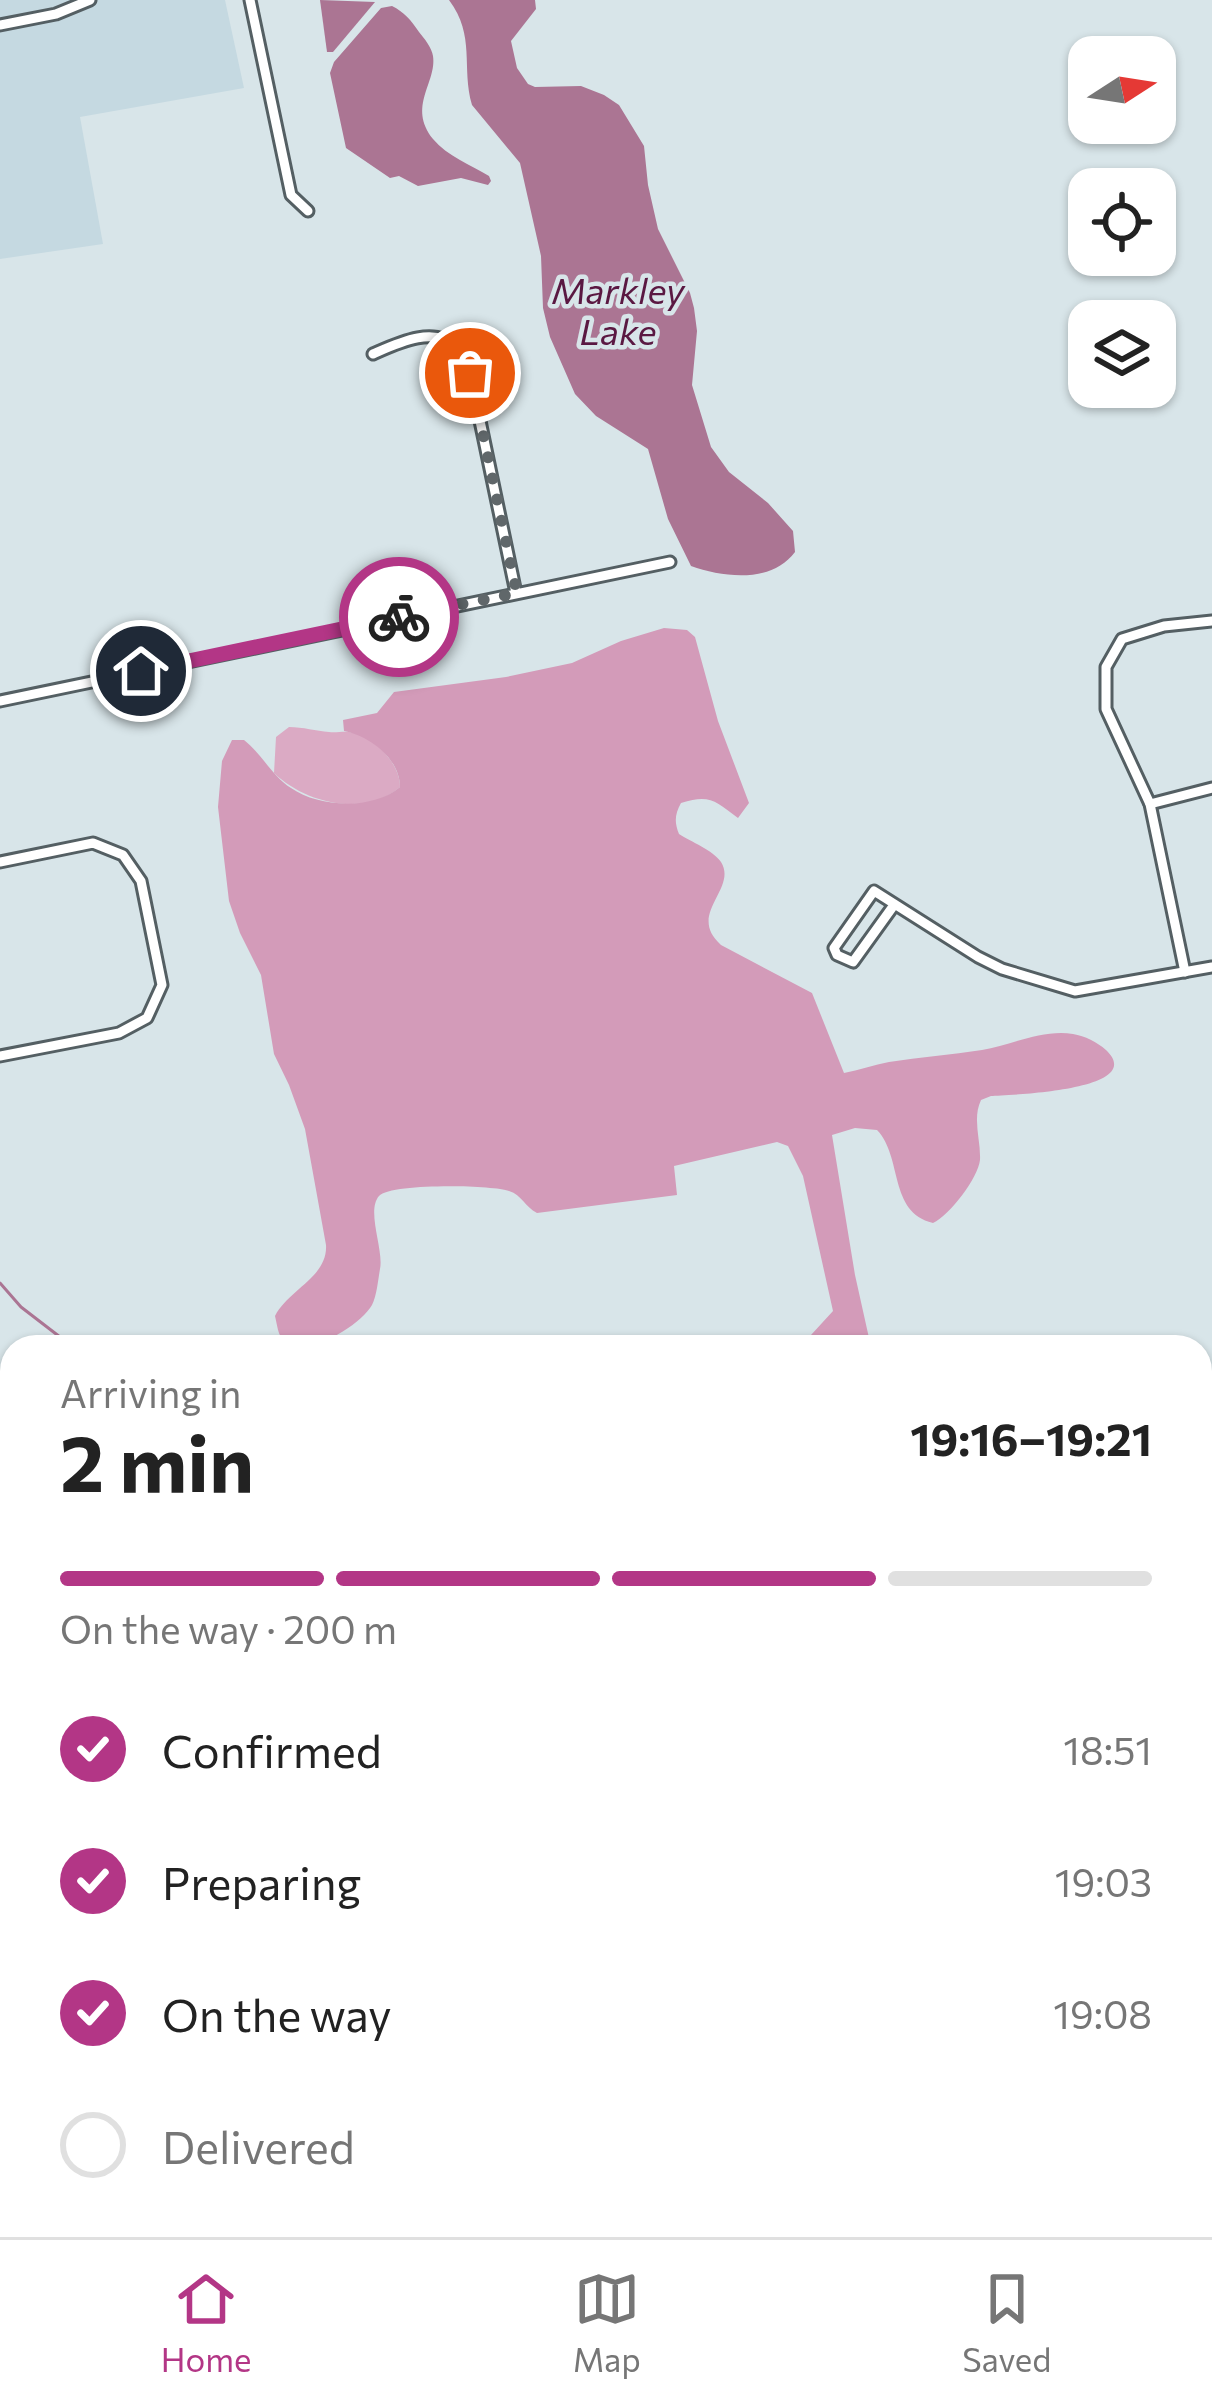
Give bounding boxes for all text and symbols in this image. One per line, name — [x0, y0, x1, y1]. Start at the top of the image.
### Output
north arrow — [1068, 36, 1176, 144]
map controls — [1068, 36, 1176, 408]
button: locate — [1068, 168, 1176, 276]
water label: Markley Lake — [551, 267, 686, 352]
button: layers — [1068, 300, 1176, 408]
pin — [419, 322, 521, 424]
icon: bag — [437, 340, 503, 406]
courier — [339, 557, 459, 677]
icon: bike — [366, 584, 432, 650]
pin — [90, 620, 192, 722]
icon: home — [108, 638, 174, 704]
text: Arriving in — [60, 1368, 241, 1416]
text: 19:16–19:21 — [910, 1410, 1152, 1465]
text: 2 min — [60, 1413, 254, 1508]
text: On the way · 200 m — [60, 1604, 397, 1652]
icon: check — [60, 1716, 126, 1782]
text: Confirmed — [162, 1722, 382, 1777]
text: 18:51 — [1063, 1725, 1152, 1773]
icon: check — [60, 1848, 126, 1914]
text: Preparing — [162, 1854, 361, 1909]
text: 19:03 — [1055, 1857, 1152, 1905]
icon: check — [60, 1980, 126, 2046]
text: On the way — [162, 1986, 392, 2041]
text: 19:08 — [1053, 1989, 1152, 2037]
text: Delivered — [162, 2118, 355, 2173]
tab: Home — [161, 2266, 251, 2379]
tab: Map — [573, 2266, 641, 2379]
tab: Saved — [962, 2266, 1051, 2379]

